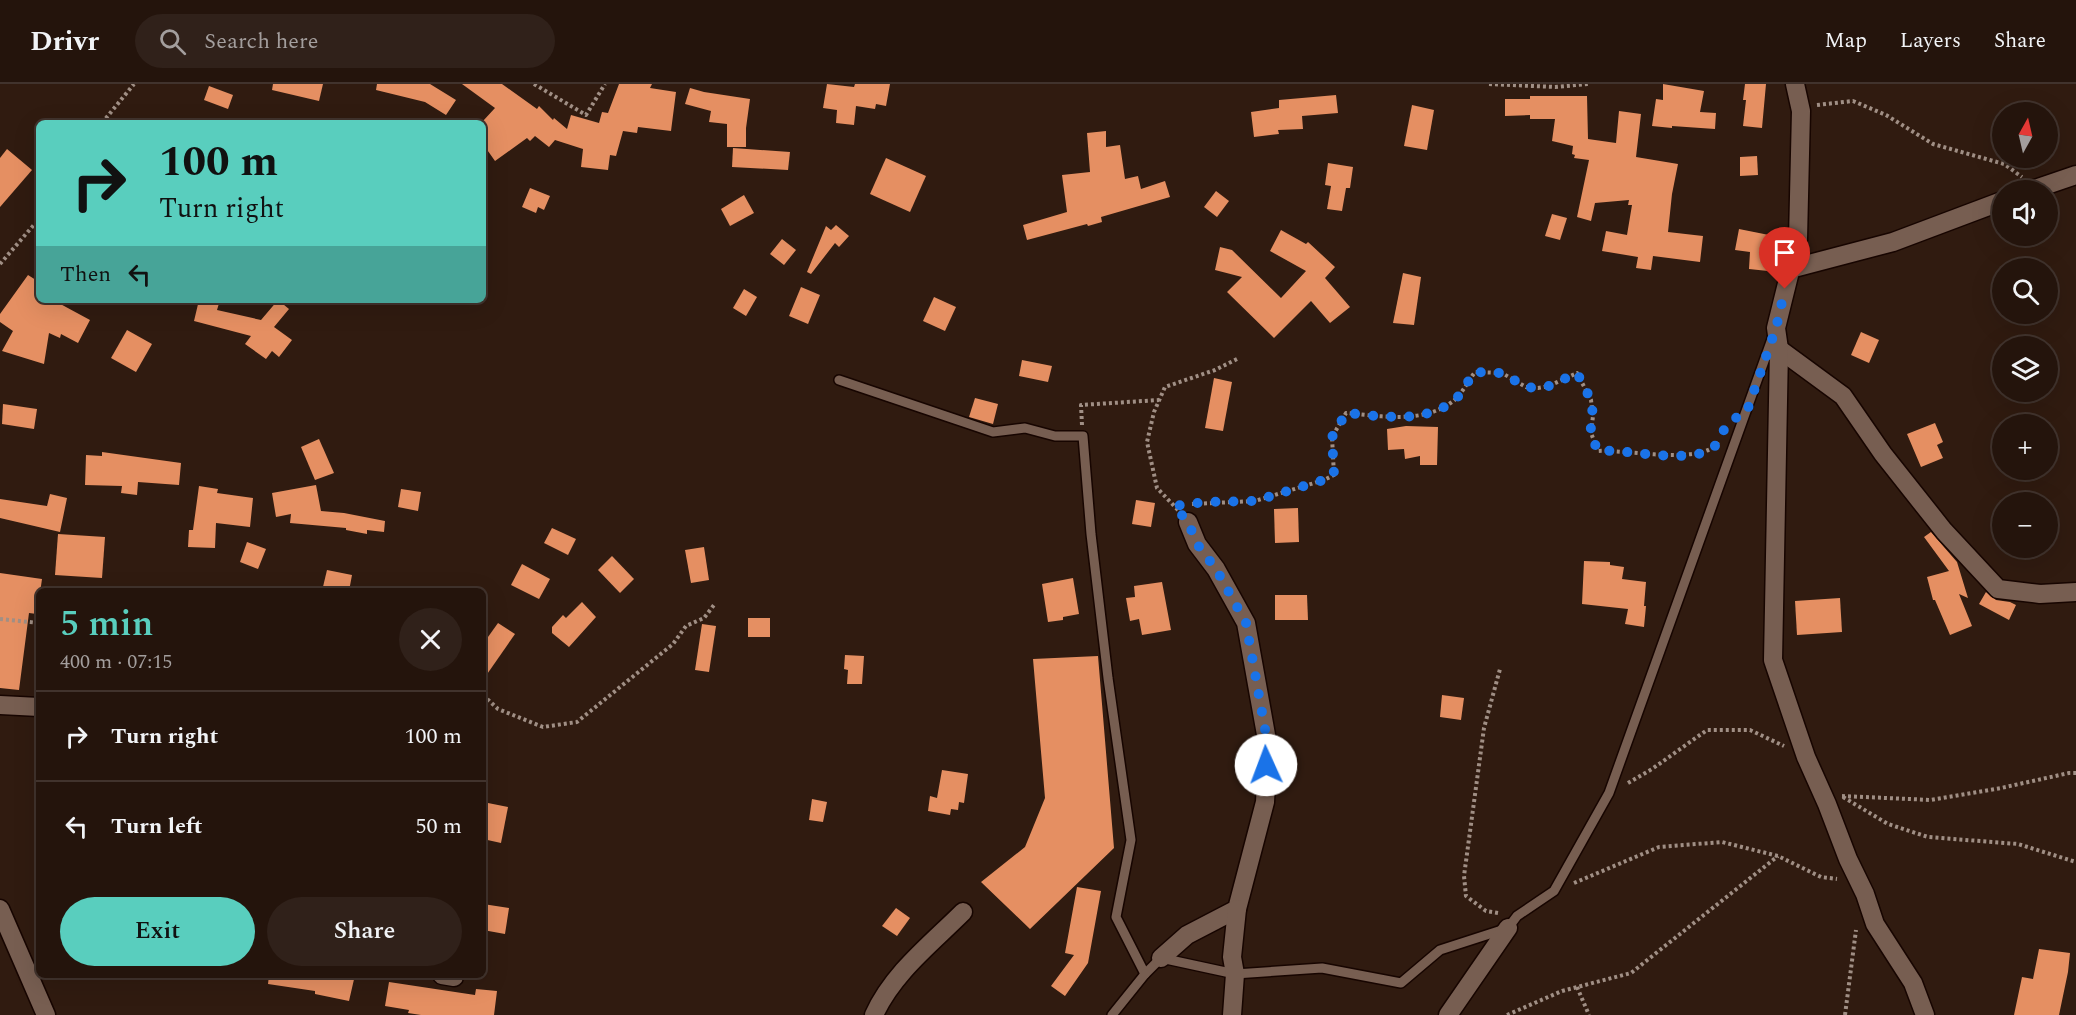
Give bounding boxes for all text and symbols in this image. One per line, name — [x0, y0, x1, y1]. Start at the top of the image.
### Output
search box — [135, 14, 555, 68]
text: Drivr — [30, 20, 99, 63]
icon: search — [156, 25, 189, 58]
text: Search here — [204, 25, 318, 58]
text: Map — [1825, 25, 1867, 57]
text: Layers — [1900, 25, 1961, 57]
text: Share — [1994, 25, 2046, 57]
north arrow — [1992, 102, 2058, 168]
map controls — [1992, 102, 2058, 558]
text: 100 m — [159, 131, 278, 194]
icon: right — [60, 144, 138, 222]
button: sound — [1992, 180, 2058, 246]
text: Turn right — [159, 188, 284, 230]
pin — [1759, 227, 1810, 289]
icon: arrive — [1768, 236, 1801, 269]
text: Then — [60, 258, 111, 291]
icon: left — [123, 258, 156, 291]
button: search — [1992, 258, 2058, 324]
button: layers — [1992, 336, 2058, 402]
button: + — [1992, 414, 2058, 480]
button: − — [1992, 492, 2058, 558]
text: 5 min — [60, 597, 153, 652]
button: close — [399, 608, 462, 671]
text: 400 m · 07:15 — [60, 647, 172, 677]
icon: right — [60, 720, 93, 753]
text: Turn right — [111, 720, 218, 753]
text: 100 m — [405, 720, 462, 753]
position arrow — [1234, 733, 1298, 797]
icon: left — [60, 810, 93, 843]
text: Turn left — [111, 810, 203, 843]
text: 50 m — [416, 810, 462, 843]
button: Exit — [60, 897, 255, 966]
button: Share — [267, 897, 462, 966]

